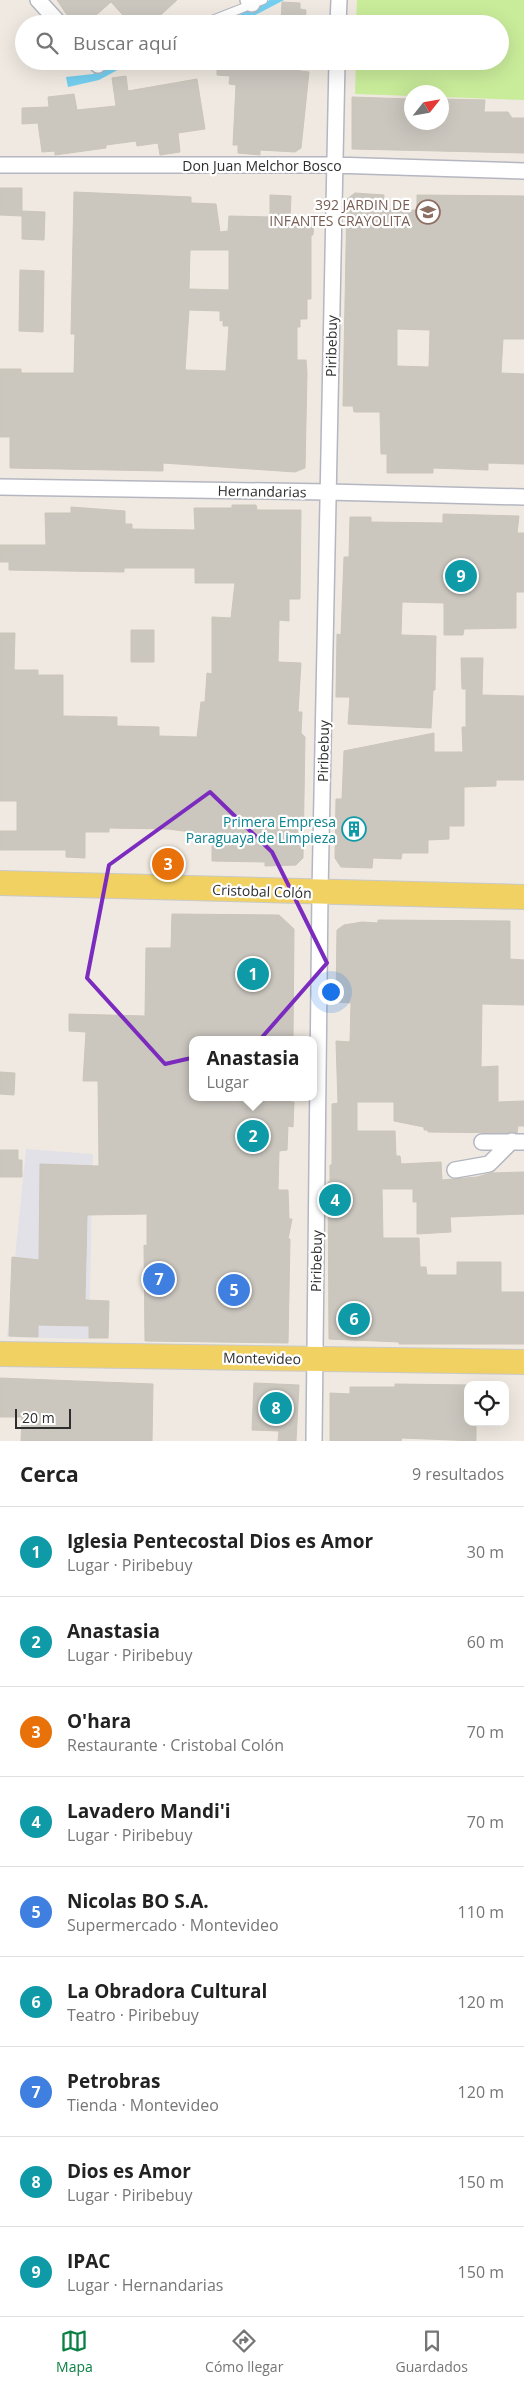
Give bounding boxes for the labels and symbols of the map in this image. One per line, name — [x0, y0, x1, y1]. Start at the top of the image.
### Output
north arrow — [404, 85, 449, 130]
street label: Don Juan Melchor Bosco — [182, 156, 342, 175]
place label: 392 JARDIN DE INFANTES CRAYOLITA — [269, 195, 410, 230]
school or university icon: 392 JARDIN DE INFANTES CRAYOLITA — [415, 199, 441, 225]
street label: Piribebuy — [321, 314, 341, 377]
street label: Hernandarias — [217, 481, 307, 501]
pin: 9 — [445, 557, 477, 595]
street label: Piribebuy — [313, 719, 333, 782]
place label: Primera Empresa Paraguaya de Limpieza — [186, 812, 336, 847]
building icon: Primera Empresa Paraguaya de Limpieza — [341, 816, 367, 842]
pin: 3 — [152, 845, 184, 883]
street label: Cristobal Colón — [212, 880, 312, 902]
pin: 1 — [237, 955, 269, 993]
your location — [318, 979, 344, 1005]
pin: 2 — [237, 1117, 269, 1155]
pin: 4 — [319, 1181, 351, 1219]
street label: Piribebuy — [306, 1229, 326, 1292]
pin: 7 — [143, 1260, 175, 1298]
pin: 5 — [218, 1271, 250, 1309]
pin: 6 — [338, 1300, 370, 1338]
street label: Montevideo — [223, 1348, 301, 1368]
pin: 8 — [260, 1389, 292, 1427]
scale bar — [15, 1406, 71, 1429]

